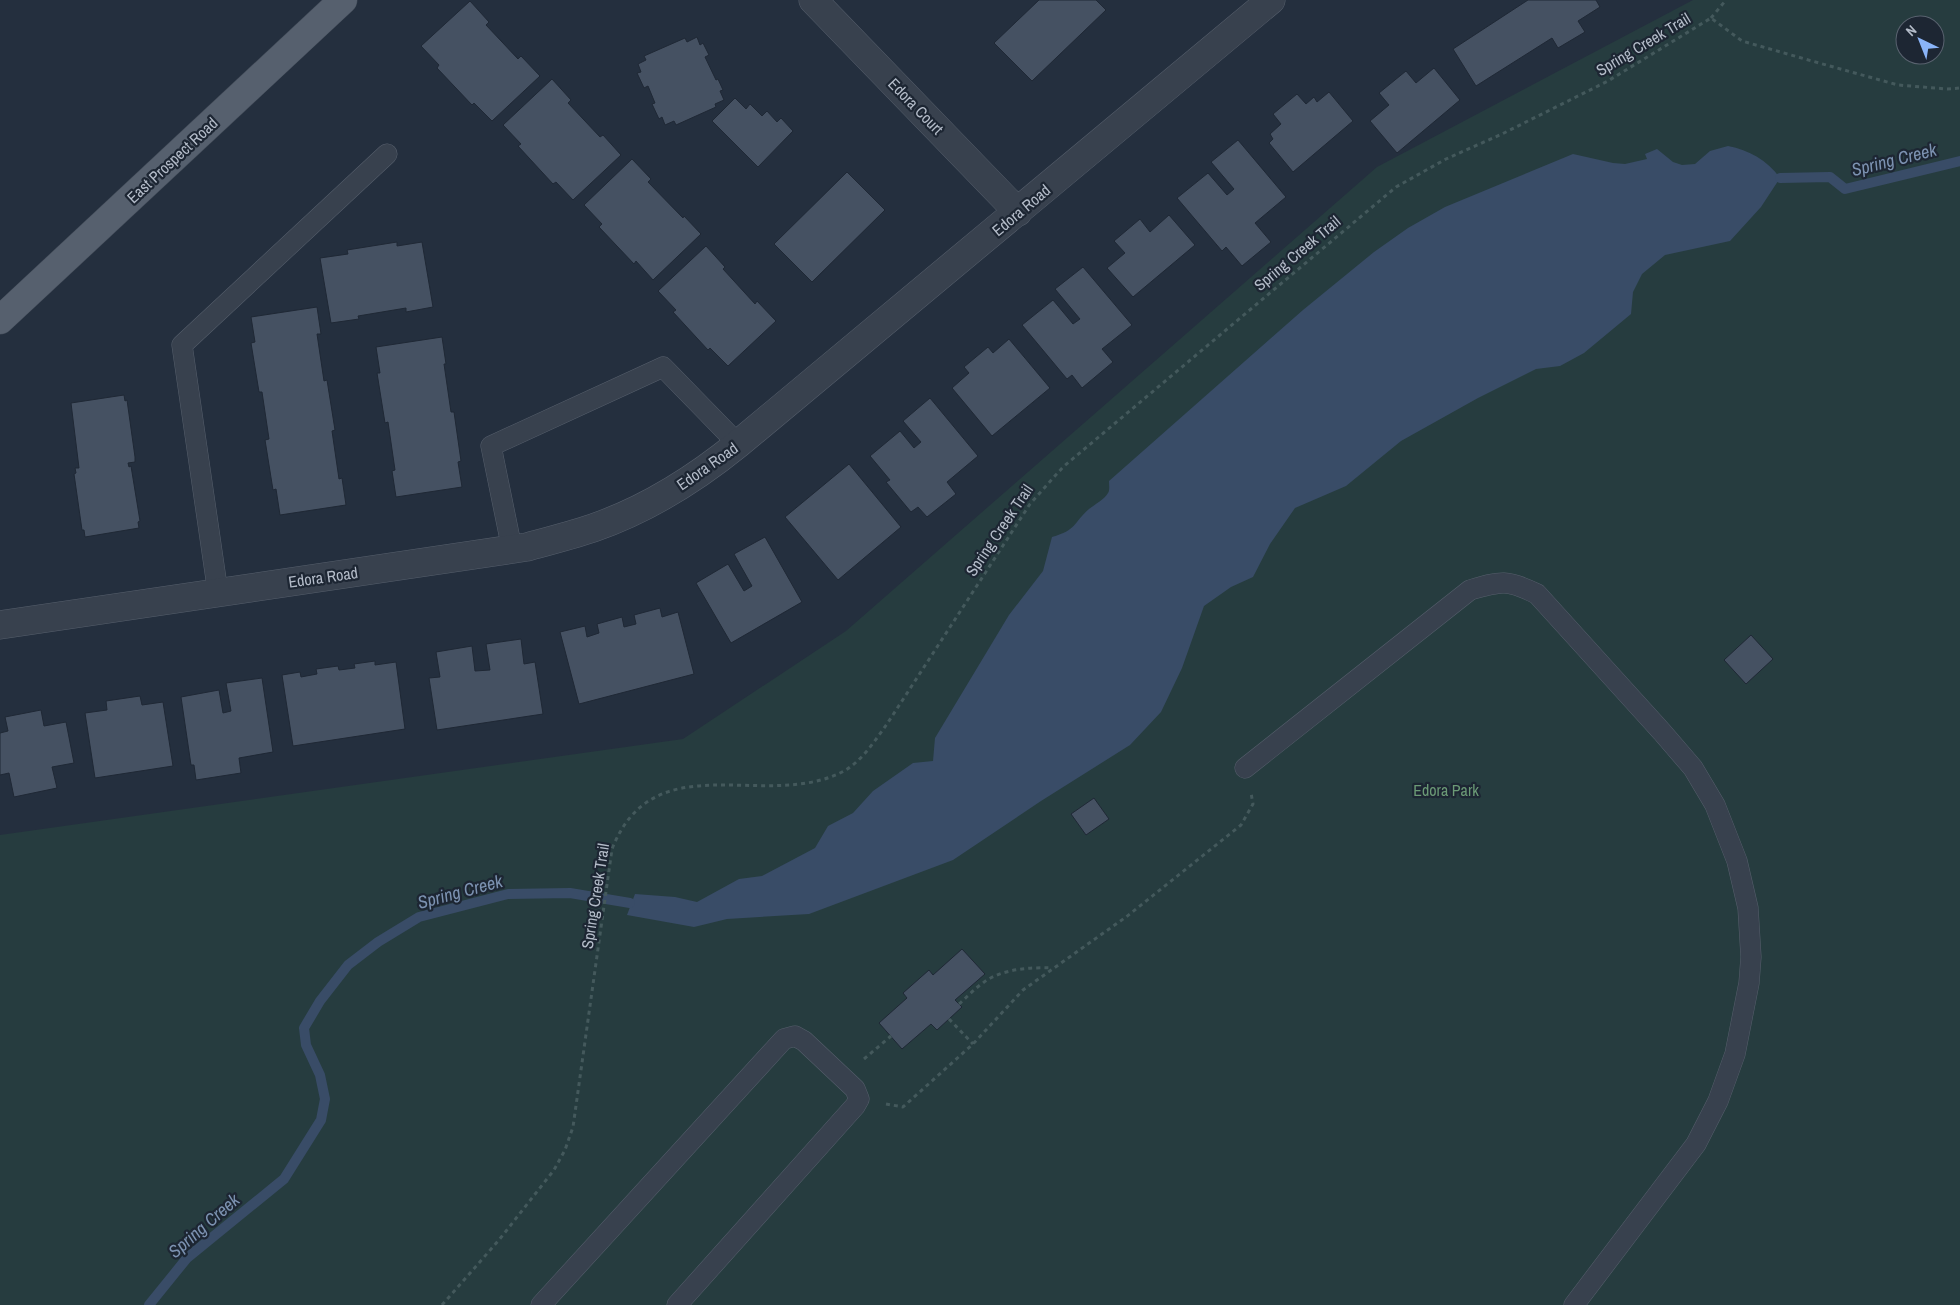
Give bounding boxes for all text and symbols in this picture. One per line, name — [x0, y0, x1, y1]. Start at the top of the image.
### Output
street label: Spring Creek Trail — [1592, 7, 1694, 81]
north arrow — [1895, 15, 1945, 65]
text: N — [1902, 21, 1920, 40]
street label: Edora Court — [884, 73, 949, 139]
street label: East Prospect Road — [122, 112, 222, 208]
water label: Spring Creek — [1849, 137, 1940, 182]
street label: Edora Road — [987, 179, 1055, 241]
street label: Spring Creek Trail — [1249, 210, 1345, 296]
street label: Edora Road — [672, 437, 742, 495]
street label: Spring Creek Trail — [960, 480, 1038, 580]
street label: Edora Road — [287, 561, 359, 593]
park label: Edora Park — [1413, 779, 1479, 801]
street label: Spring Creek Trail — [576, 842, 614, 950]
water label: Spring Creek — [415, 868, 506, 915]
water label: Spring Creek — [163, 1187, 245, 1264]

